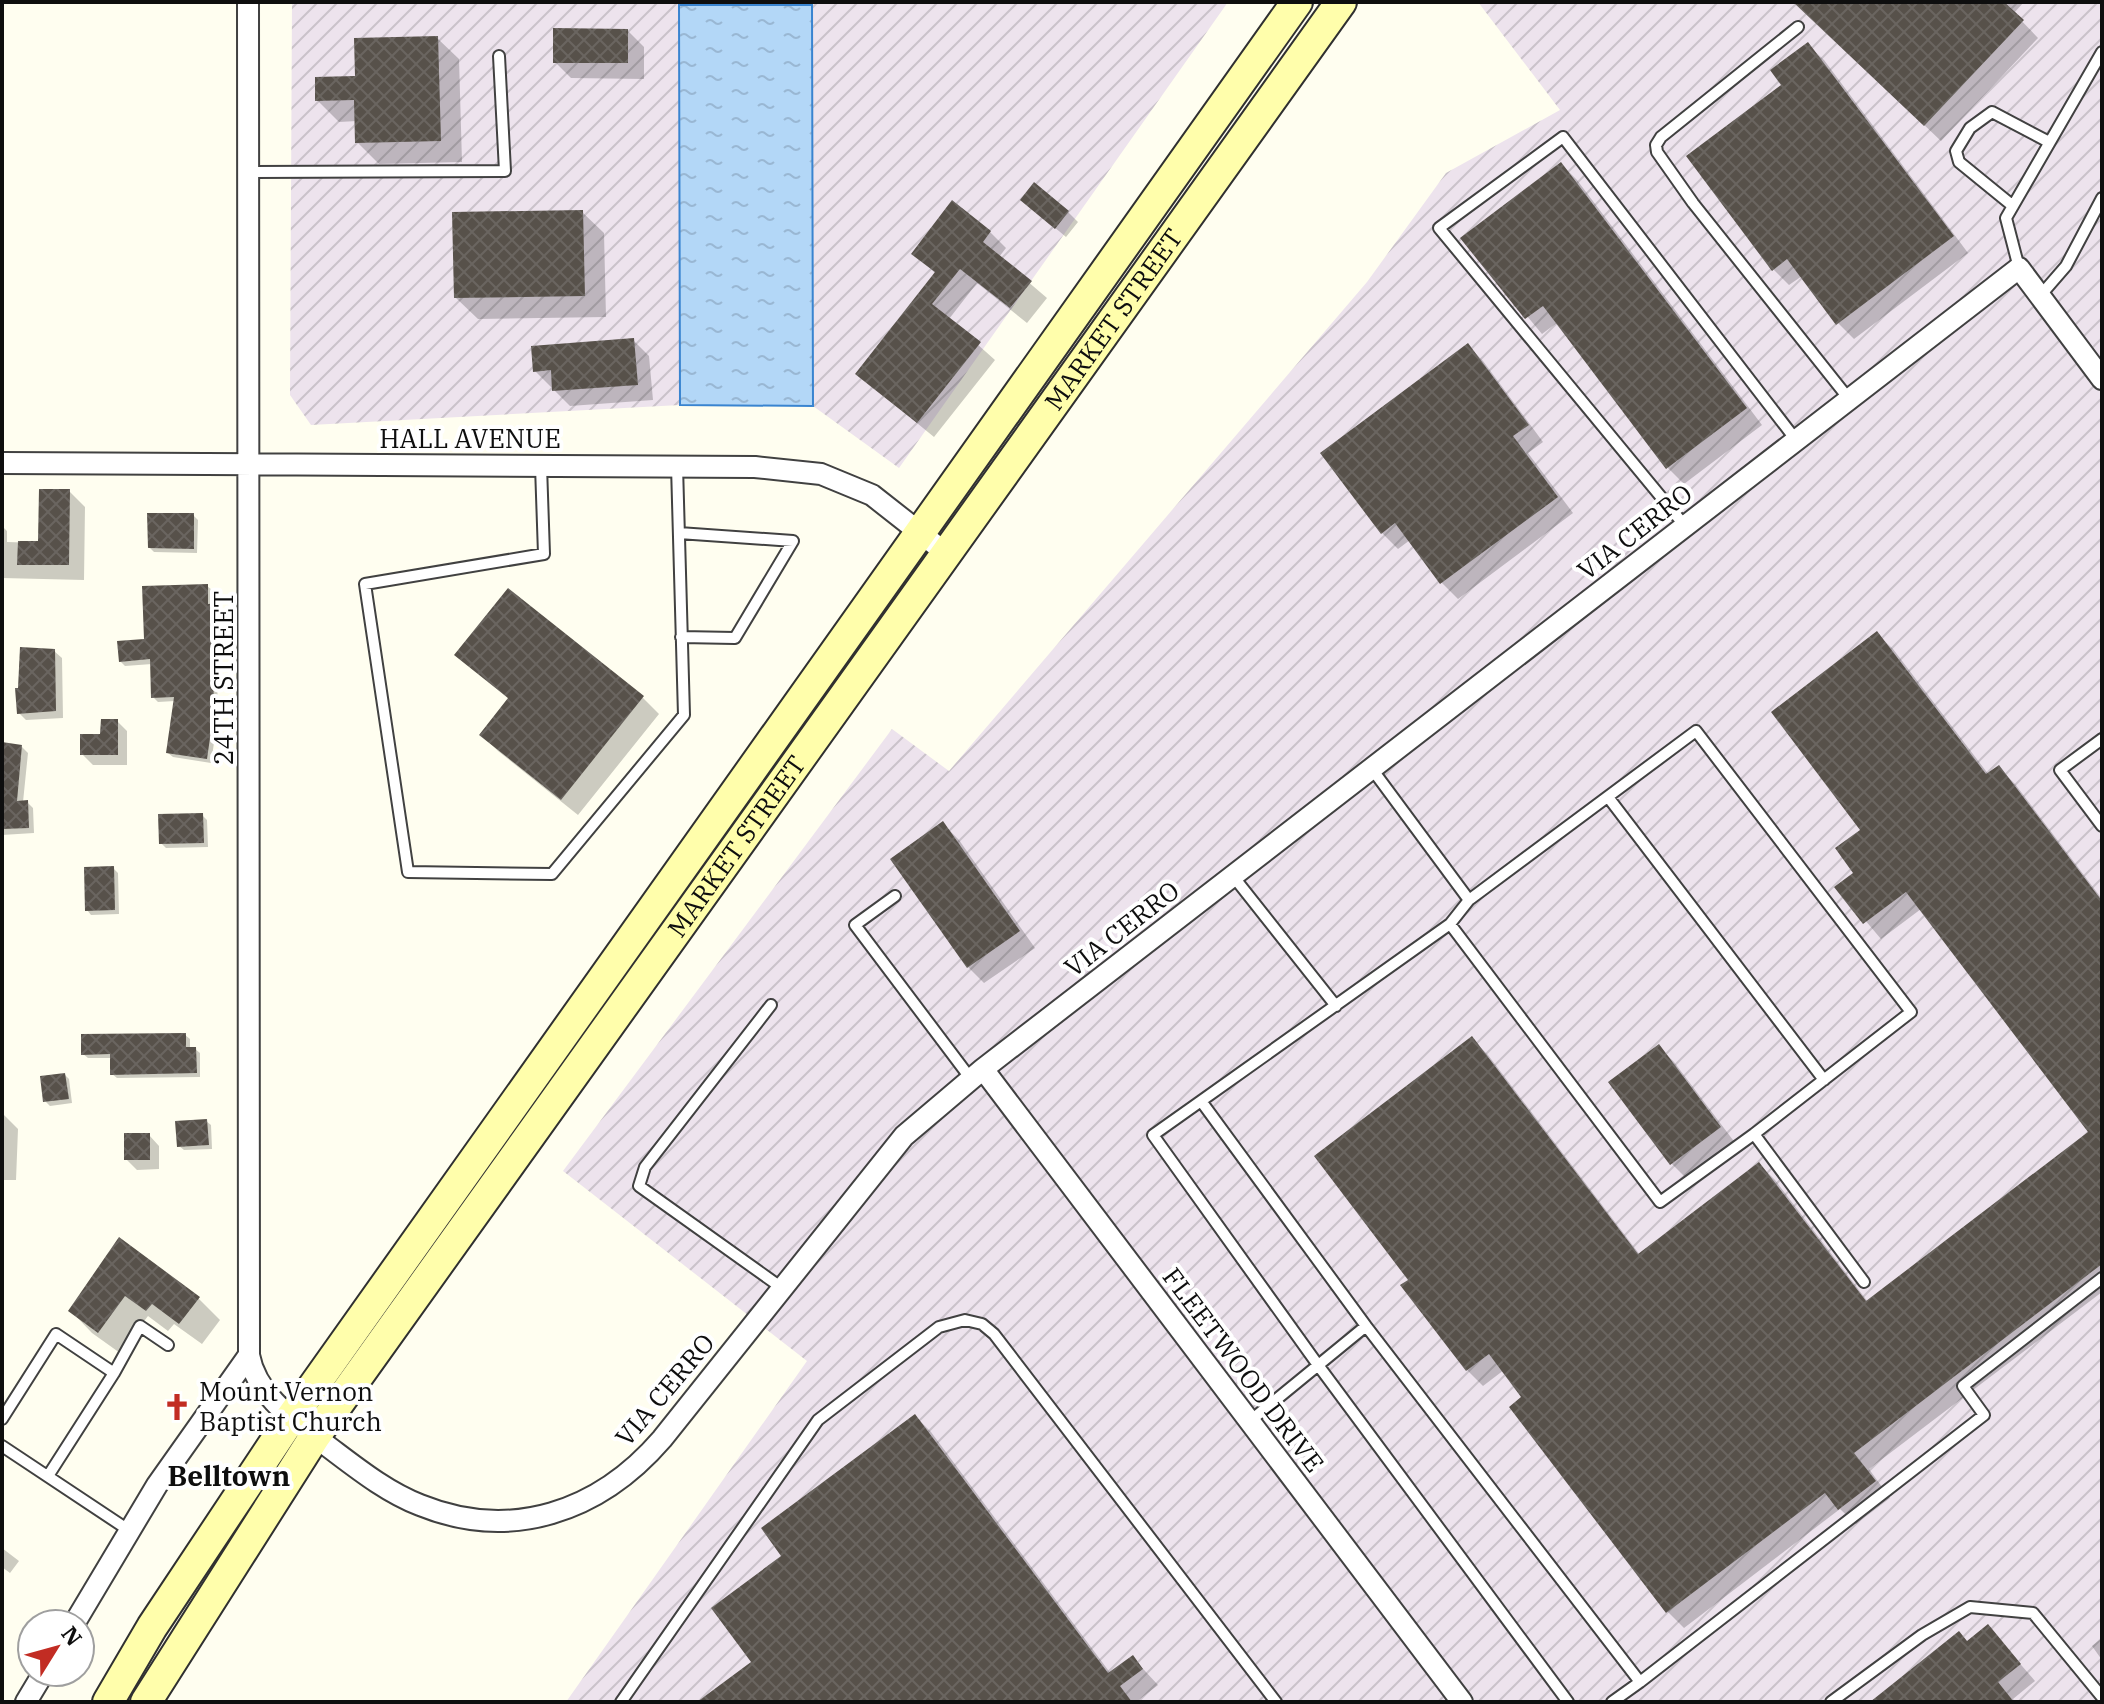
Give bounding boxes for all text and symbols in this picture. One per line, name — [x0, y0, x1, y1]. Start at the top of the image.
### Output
street label: MARKET STREET — [1036, 221, 1190, 417]
street label: HALL AVENUE — [379, 421, 561, 455]
street label: VIA CERRO — [1570, 476, 1699, 587]
street label: 24TH STREET — [206, 591, 240, 765]
street label: MARKET STREET — [659, 748, 813, 944]
street label: VIA CERRO — [1057, 873, 1186, 984]
street label: FLEETWOOD DRIVE — [1156, 1260, 1332, 1479]
street label: VIA CERRO — [607, 1326, 721, 1453]
place label: Mount Vernon Baptist Church — [199, 1374, 382, 1438]
church icon: Mount Vernon Baptist Church — [162, 1392, 192, 1422]
district label: Belltown — [168, 1457, 290, 1494]
north arrow — [16, 1608, 96, 1688]
text: N — [56, 1620, 89, 1651]

